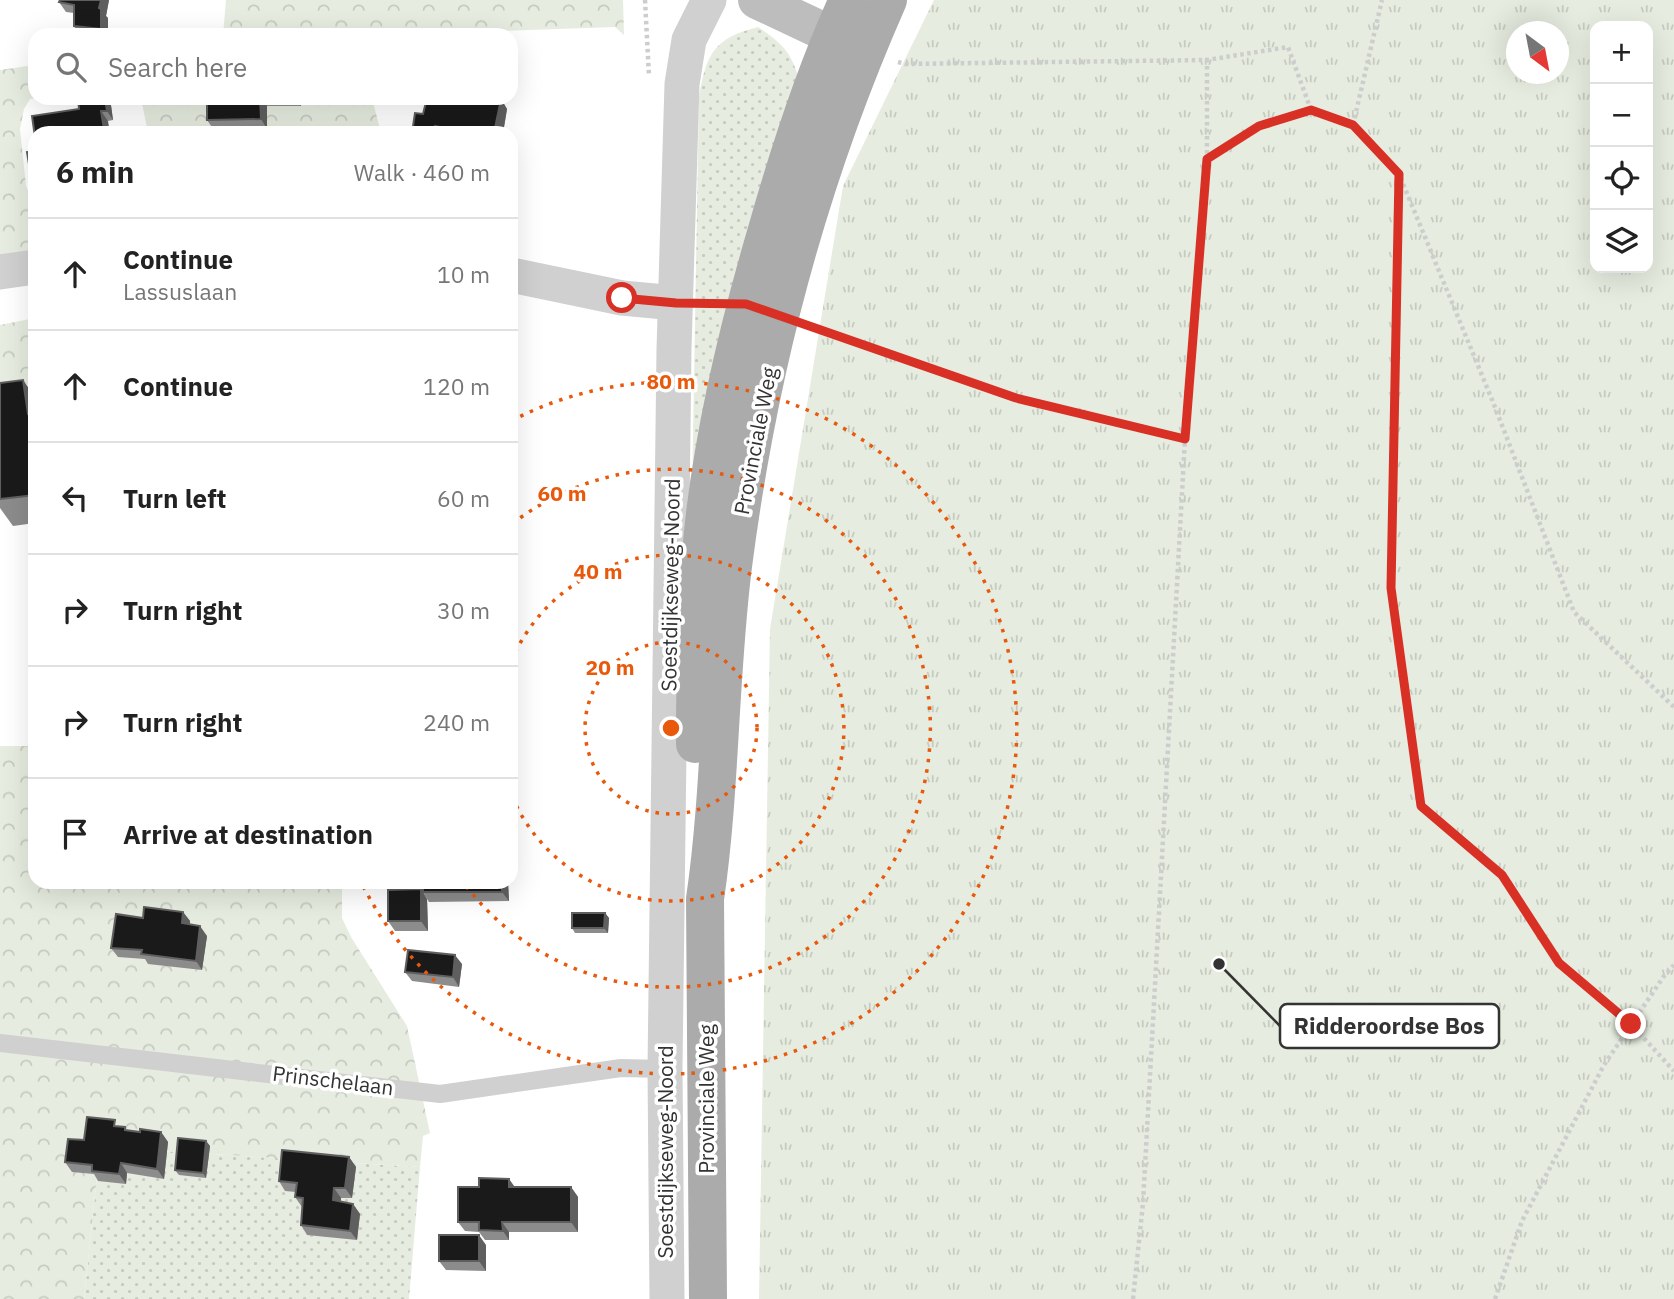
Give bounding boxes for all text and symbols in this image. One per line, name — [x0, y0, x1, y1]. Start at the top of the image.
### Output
north arrow — [1506, 21, 1569, 84]
map controls — [1590, 21, 1653, 273]
button: + — [1590, 21, 1653, 84]
search box — [28, 28, 518, 105]
icon: search — [52, 48, 90, 86]
text: Search here — [108, 50, 247, 84]
button: − — [1590, 84, 1653, 147]
button: locate — [1590, 147, 1653, 210]
text: 6 min — [56, 152, 134, 191]
text: Walk · 460 m — [354, 157, 490, 187]
button: layers — [1590, 210, 1653, 273]
text: Continue — [123, 242, 233, 276]
icon: ahead — [56, 255, 94, 293]
text: 10 m — [437, 259, 490, 289]
text: Lassuslaan — [123, 276, 237, 306]
route start — [606, 282, 637, 313]
street label: Provinciale Weg — [727, 365, 783, 517]
icon: ahead — [56, 367, 94, 405]
text: 80 m — [647, 367, 695, 395]
text: Continue — [123, 369, 233, 403]
text: 120 m — [423, 371, 490, 401]
street label: Soestdijkseweg-Noord — [654, 478, 686, 692]
icon: left — [56, 479, 94, 517]
text: 60 m — [538, 479, 586, 507]
text: Turn left — [123, 481, 226, 515]
text: 60 m — [437, 483, 490, 513]
text: 40 m — [574, 557, 622, 585]
icon: right — [56, 591, 94, 629]
text: Turn right — [123, 593, 242, 627]
text: 30 m — [437, 595, 490, 625]
text: 20 m — [586, 653, 634, 681]
icon: right — [56, 703, 94, 741]
text: Turn right — [123, 705, 242, 739]
text: 240 m — [423, 707, 490, 737]
centre of rings — [659, 716, 683, 740]
icon: arrive — [56, 815, 94, 853]
text: Arrive at destination — [123, 817, 373, 851]
callout: Ridderoordse Bos — [1280, 1004, 1499, 1048]
route end — [1615, 1008, 1646, 1039]
text: Ridderoordse Bos — [1293, 1010, 1485, 1040]
street label: Provinciale Weg — [692, 1024, 720, 1174]
street label: Soestdijkseweg-Noord — [651, 1045, 679, 1259]
street label: Prinschelaan — [271, 1059, 395, 1101]

